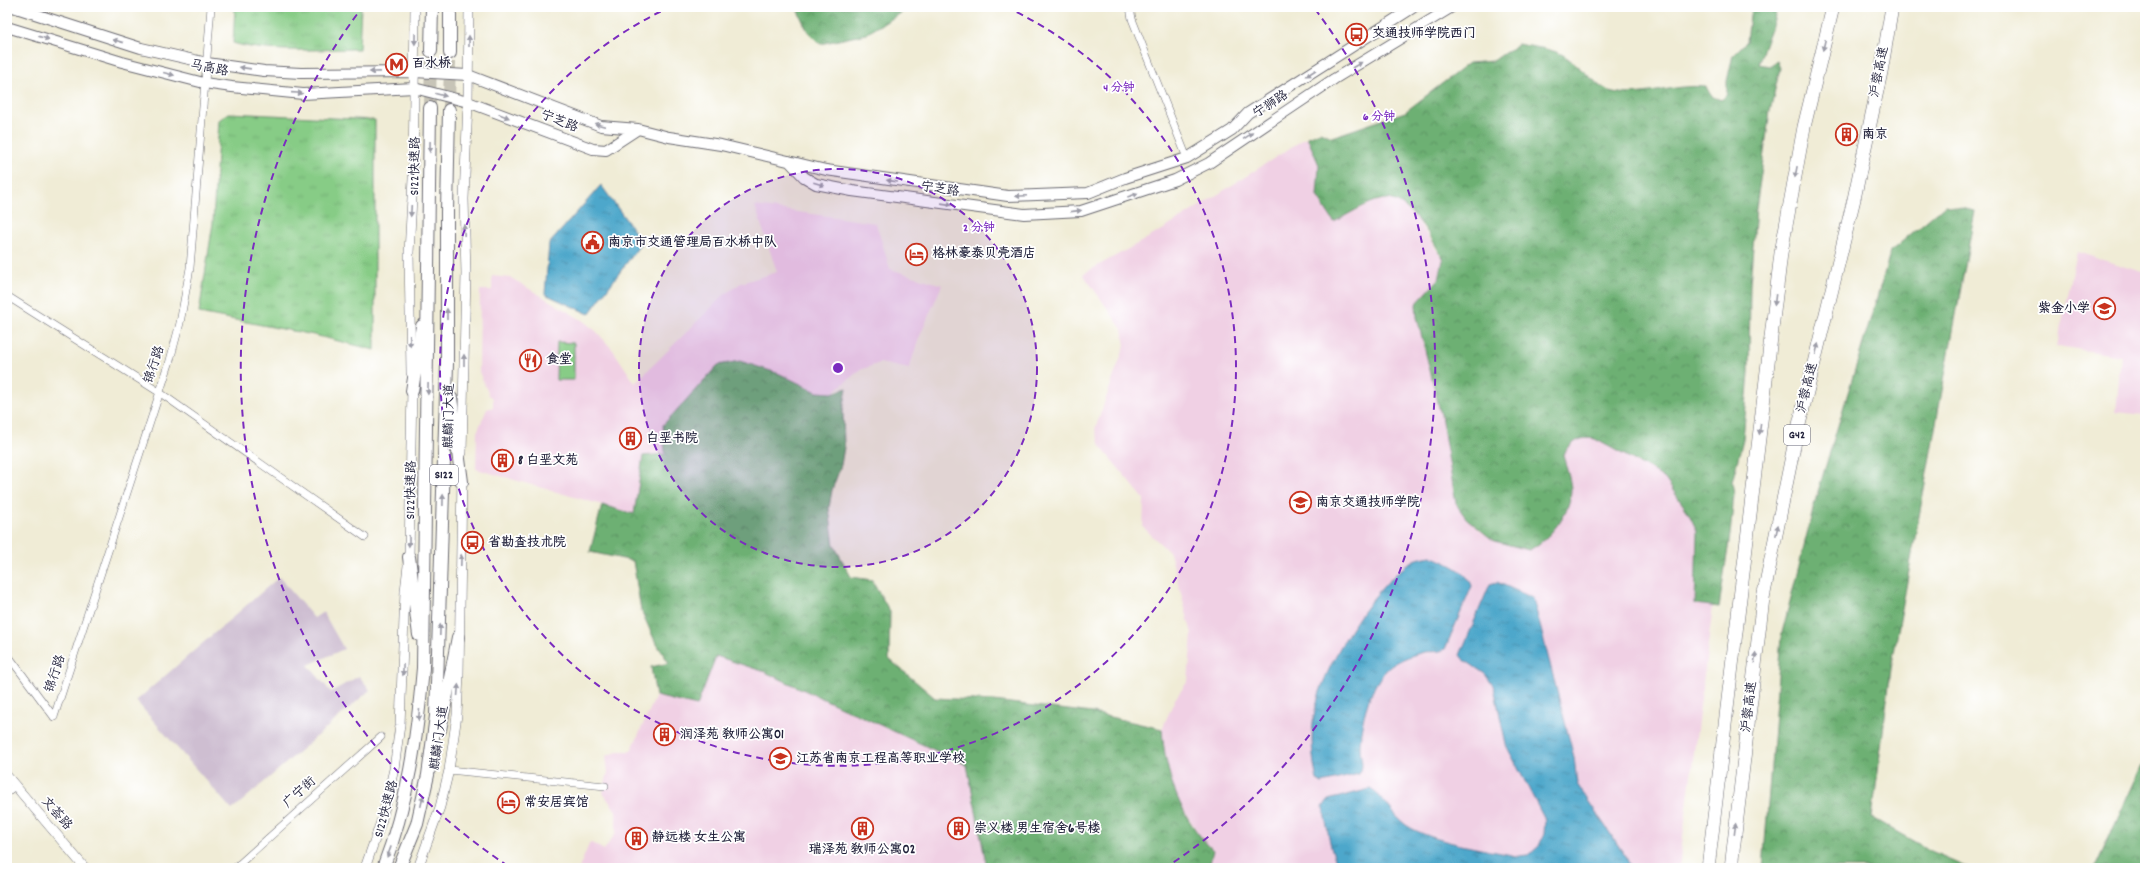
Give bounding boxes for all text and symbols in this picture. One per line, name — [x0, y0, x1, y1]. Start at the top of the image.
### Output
bus stop icon: 交通技师学院西门 — [1343, 21, 1369, 47]
place label: 交通技师学院西门 — [1372, 25, 1476, 44]
one-way arrow — [411, 33, 418, 45]
one-way arrow — [466, 34, 472, 47]
one-way arrow — [38, 36, 50, 42]
one-way arrow — [112, 38, 124, 44]
one-way arrow — [1820, 39, 1826, 51]
street label: 沪蓉高速 — [1866, 45, 1894, 99]
metro station icon: 百水桥 — [384, 51, 410, 77]
place label: 百水桥 — [412, 55, 451, 74]
street label: 马高路 — [188, 56, 230, 82]
one-way arrow — [1351, 62, 1363, 69]
one-way arrow — [239, 65, 251, 71]
one-way arrow — [368, 69, 381, 75]
one-way arrow — [1305, 69, 1316, 77]
one-way arrow — [163, 71, 175, 77]
text: 4 分钟 — [1103, 80, 1135, 97]
street label: 宁狮路 — [1249, 86, 1293, 124]
one-way arrow — [291, 90, 303, 97]
one-way arrow — [435, 92, 447, 98]
street label: 宁芝路 — [537, 106, 581, 138]
text: 6 分钟 — [1363, 109, 1395, 126]
one-way arrow — [499, 113, 511, 119]
one-way arrow — [593, 122, 605, 128]
building icon: 南京 — [1834, 122, 1860, 148]
place label: 南京 — [1862, 126, 1888, 145]
one-way arrow — [1243, 132, 1253, 140]
street label: S122快速路 — [406, 136, 426, 196]
one-way arrow — [427, 141, 433, 154]
one-way arrow — [1793, 166, 1799, 178]
one-way arrow — [886, 177, 898, 183]
street label: 宁芝路 — [919, 178, 961, 202]
one-way arrow — [813, 181, 825, 187]
one-way arrow — [1127, 191, 1139, 197]
one-way arrow — [1014, 193, 1027, 199]
one-way arrow — [941, 201, 953, 207]
one-way arrow — [408, 205, 415, 217]
one-way arrow — [1070, 208, 1082, 215]
text: 2 分钟 — [963, 220, 995, 237]
one-way arrow — [461, 224, 468, 236]
public building icon: 南京市交通管理局百水桥中队 — [579, 230, 605, 256]
place label: 南京市交通管理局百水桥中队 — [608, 234, 777, 253]
hotel icon: 格林豪泰贝壳酒店 — [903, 241, 929, 267]
place label: 格林豪泰贝壳酒店 — [932, 245, 1036, 264]
one-way arrow — [1772, 294, 1778, 306]
school or university icon: 紫金小学 — [2092, 296, 2118, 322]
place label: 紫金小学 — [2038, 300, 2090, 319]
one-way arrow — [444, 307, 450, 320]
one-way arrow — [406, 335, 413, 347]
one-way arrow — [1815, 343, 1821, 355]
street label: 锦行路 — [140, 344, 170, 386]
restaurant icon: 食堂 — [517, 347, 543, 373]
place label: 食堂 — [546, 351, 572, 370]
one-way arrow — [461, 354, 468, 366]
street label: 沪蓉高速 — [1792, 360, 1824, 416]
centre of rings — [831, 361, 845, 375]
one-way arrow — [425, 383, 431, 396]
street label: 麒麟门大道 — [440, 383, 460, 449]
one-way arrow — [1757, 423, 1763, 435]
road number: G42 — [1784, 425, 1810, 445]
building icon: 白垩书院 — [618, 426, 644, 452]
place label: 白垩书院 — [646, 430, 698, 449]
building icon: 8 白垩文苑 — [490, 448, 516, 474]
place label: 8 白垩文苑 — [518, 452, 578, 471]
street label: S122快速路 — [402, 460, 422, 520]
road number: S122 — [430, 465, 458, 485]
school or university icon: 南京交通技师学院 — [1287, 490, 1313, 516]
one-way arrow — [440, 493, 446, 506]
place label: 南京交通技师学院 — [1316, 494, 1420, 513]
one-way arrow — [1774, 524, 1780, 536]
bus stop icon: 省勘查技术院 — [460, 530, 486, 556]
place label: 省勘查技术院 — [488, 534, 566, 553]
one-way arrow — [406, 535, 412, 548]
one-way arrow — [458, 553, 464, 566]
one-way arrow — [437, 623, 443, 636]
one-way arrow — [1752, 652, 1759, 664]
street label: 锦行路 — [41, 653, 71, 695]
one-way arrow — [400, 664, 406, 677]
street label: 沪蓉高速 — [1737, 680, 1763, 734]
one-way arrow — [455, 684, 462, 696]
street label: 麒麟门大道 — [426, 704, 454, 772]
one-way arrow — [416, 709, 422, 721]
building icon: 润泽苑 教师公寓01 — [651, 722, 677, 748]
place label: 润泽苑 教师公寓01 — [680, 726, 784, 745]
school or university icon: 江苏省南京工程高等职业学校 — [767, 746, 793, 772]
place label: 江苏省南京工程高等职业学校 — [796, 750, 965, 769]
street label: 广宁街 — [279, 773, 321, 813]
street label: S122快速路 — [370, 778, 404, 840]
hotel icon: 常安居宾馆 — [496, 790, 522, 816]
street label: 文荟路 — [36, 793, 76, 835]
place label: 常安居宾馆 — [524, 794, 589, 813]
one-way arrow — [419, 795, 425, 807]
building icon: 瑞泽苑 教师公寓02 — [849, 815, 875, 841]
building icon: 崇义楼 男生宿舍6号楼 — [945, 816, 971, 842]
place label: 崇义楼 男生宿舍6号楼 — [974, 820, 1100, 839]
one-way arrow — [1732, 823, 1739, 835]
building icon: 静远楼 女生公寓 — [624, 825, 650, 851]
place label: 静远楼 女生公寓 — [652, 829, 746, 848]
place label: 瑞泽苑 教师公寓02 — [809, 841, 916, 860]
one-way arrow — [386, 846, 392, 858]

